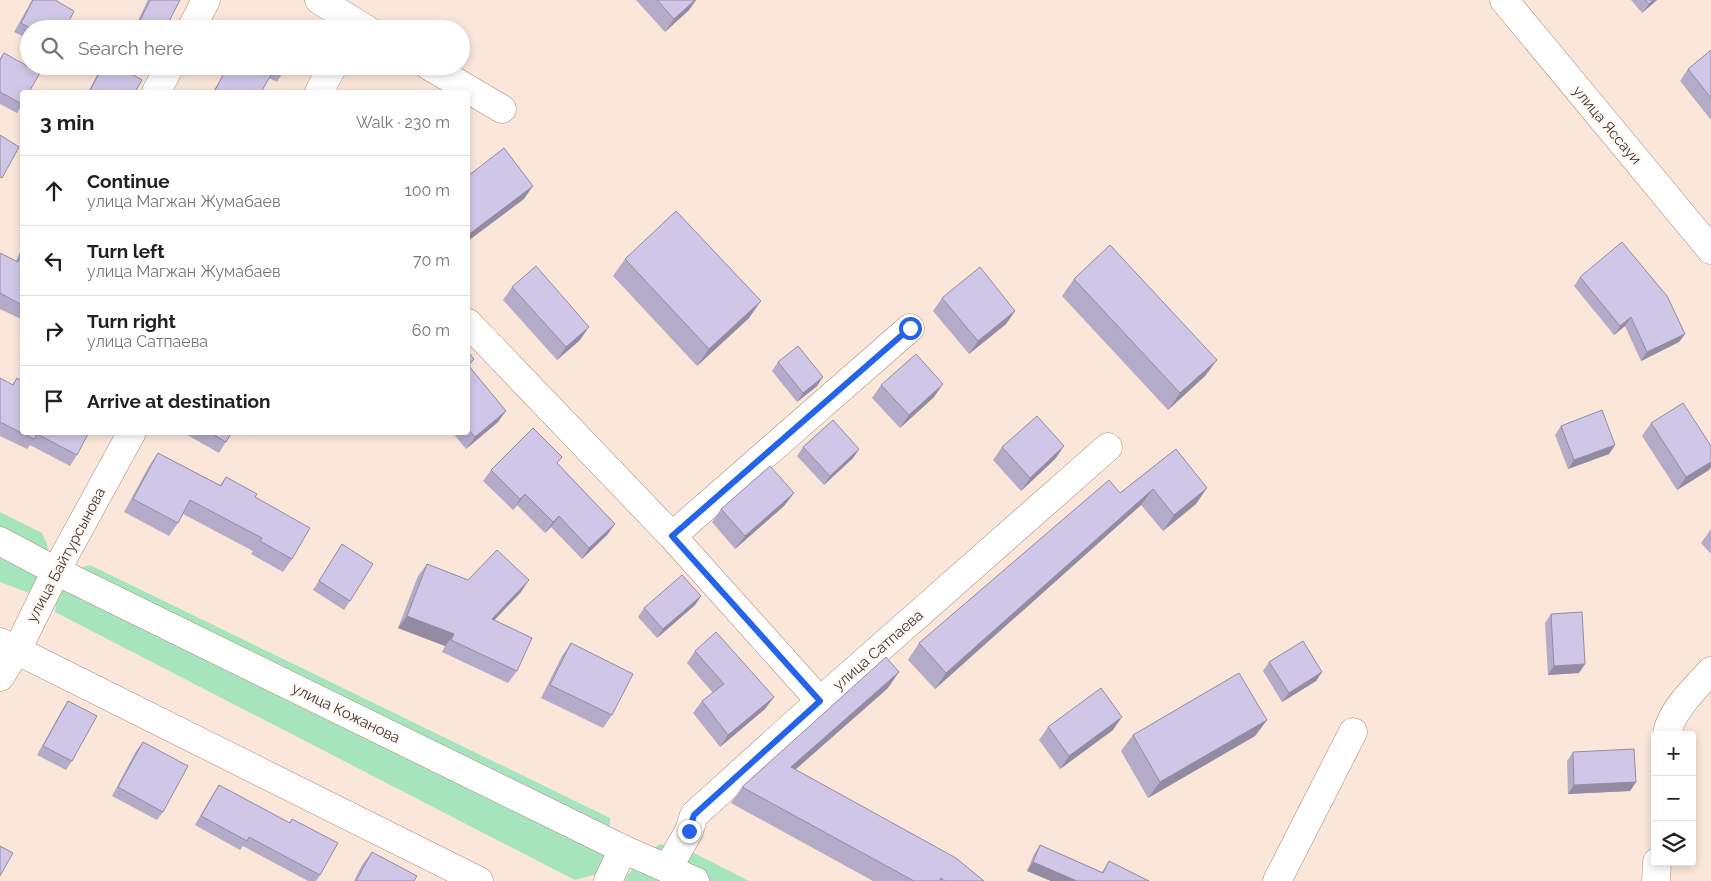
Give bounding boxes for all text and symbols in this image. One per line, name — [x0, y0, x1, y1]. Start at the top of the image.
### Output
search box — [20, 20, 470, 75]
icon: search — [38, 34, 66, 62]
text: Search here — [78, 37, 184, 59]
street label: улица Яссауи — [1569, 82, 1645, 168]
text: 3 min — [40, 110, 94, 135]
text: Walk · 230 m — [356, 113, 450, 132]
text: Continue — [87, 170, 170, 192]
icon: ahead — [40, 177, 68, 205]
text: 100 m — [405, 181, 450, 200]
text: улица Магжан Жумабаев — [87, 192, 280, 211]
text: Turn left — [87, 240, 164, 262]
icon: left — [40, 247, 68, 275]
text: 70 m — [413, 251, 450, 270]
text: улица Магжан Жумабаев — [87, 262, 280, 281]
text: Turn right — [87, 310, 176, 332]
icon: right — [40, 317, 68, 345]
route start — [899, 317, 922, 340]
text: 60 m — [412, 321, 450, 340]
text: улица Сатпаева — [87, 332, 208, 351]
icon: arrive — [40, 387, 68, 415]
text: Arrive at destination — [87, 390, 271, 412]
street label: улица Байтурсынова — [23, 485, 109, 625]
street label: улица Сатпаева — [829, 606, 927, 694]
street label: улица Кожанова — [289, 679, 403, 747]
map controls — [1651, 731, 1696, 866]
button: + — [1651, 731, 1696, 776]
button: − — [1651, 776, 1696, 821]
route end — [678, 820, 701, 843]
button: layers — [1651, 821, 1696, 866]

